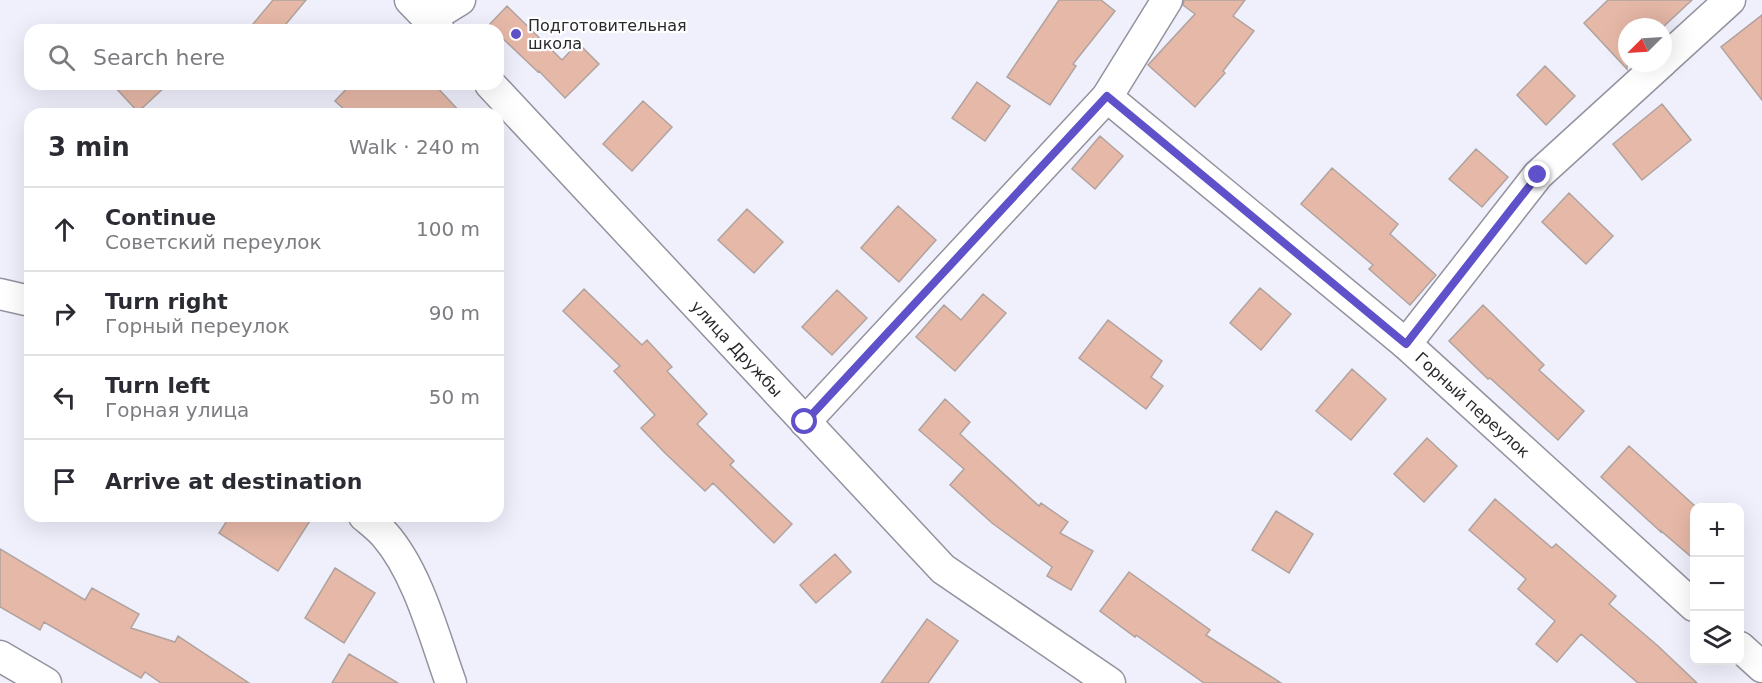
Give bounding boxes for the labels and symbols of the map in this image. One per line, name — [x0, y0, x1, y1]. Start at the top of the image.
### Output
place label: Подготовительная школа — [528, 16, 687, 53]
north arrow — [1618, 18, 1672, 72]
marker: Подготовительная школа — [509, 27, 523, 41]
route end — [1524, 161, 1550, 187]
street label: улица Дружбы — [687, 297, 786, 401]
street label: Горный переулок — [1411, 348, 1534, 462]
route start — [791, 408, 817, 434]

